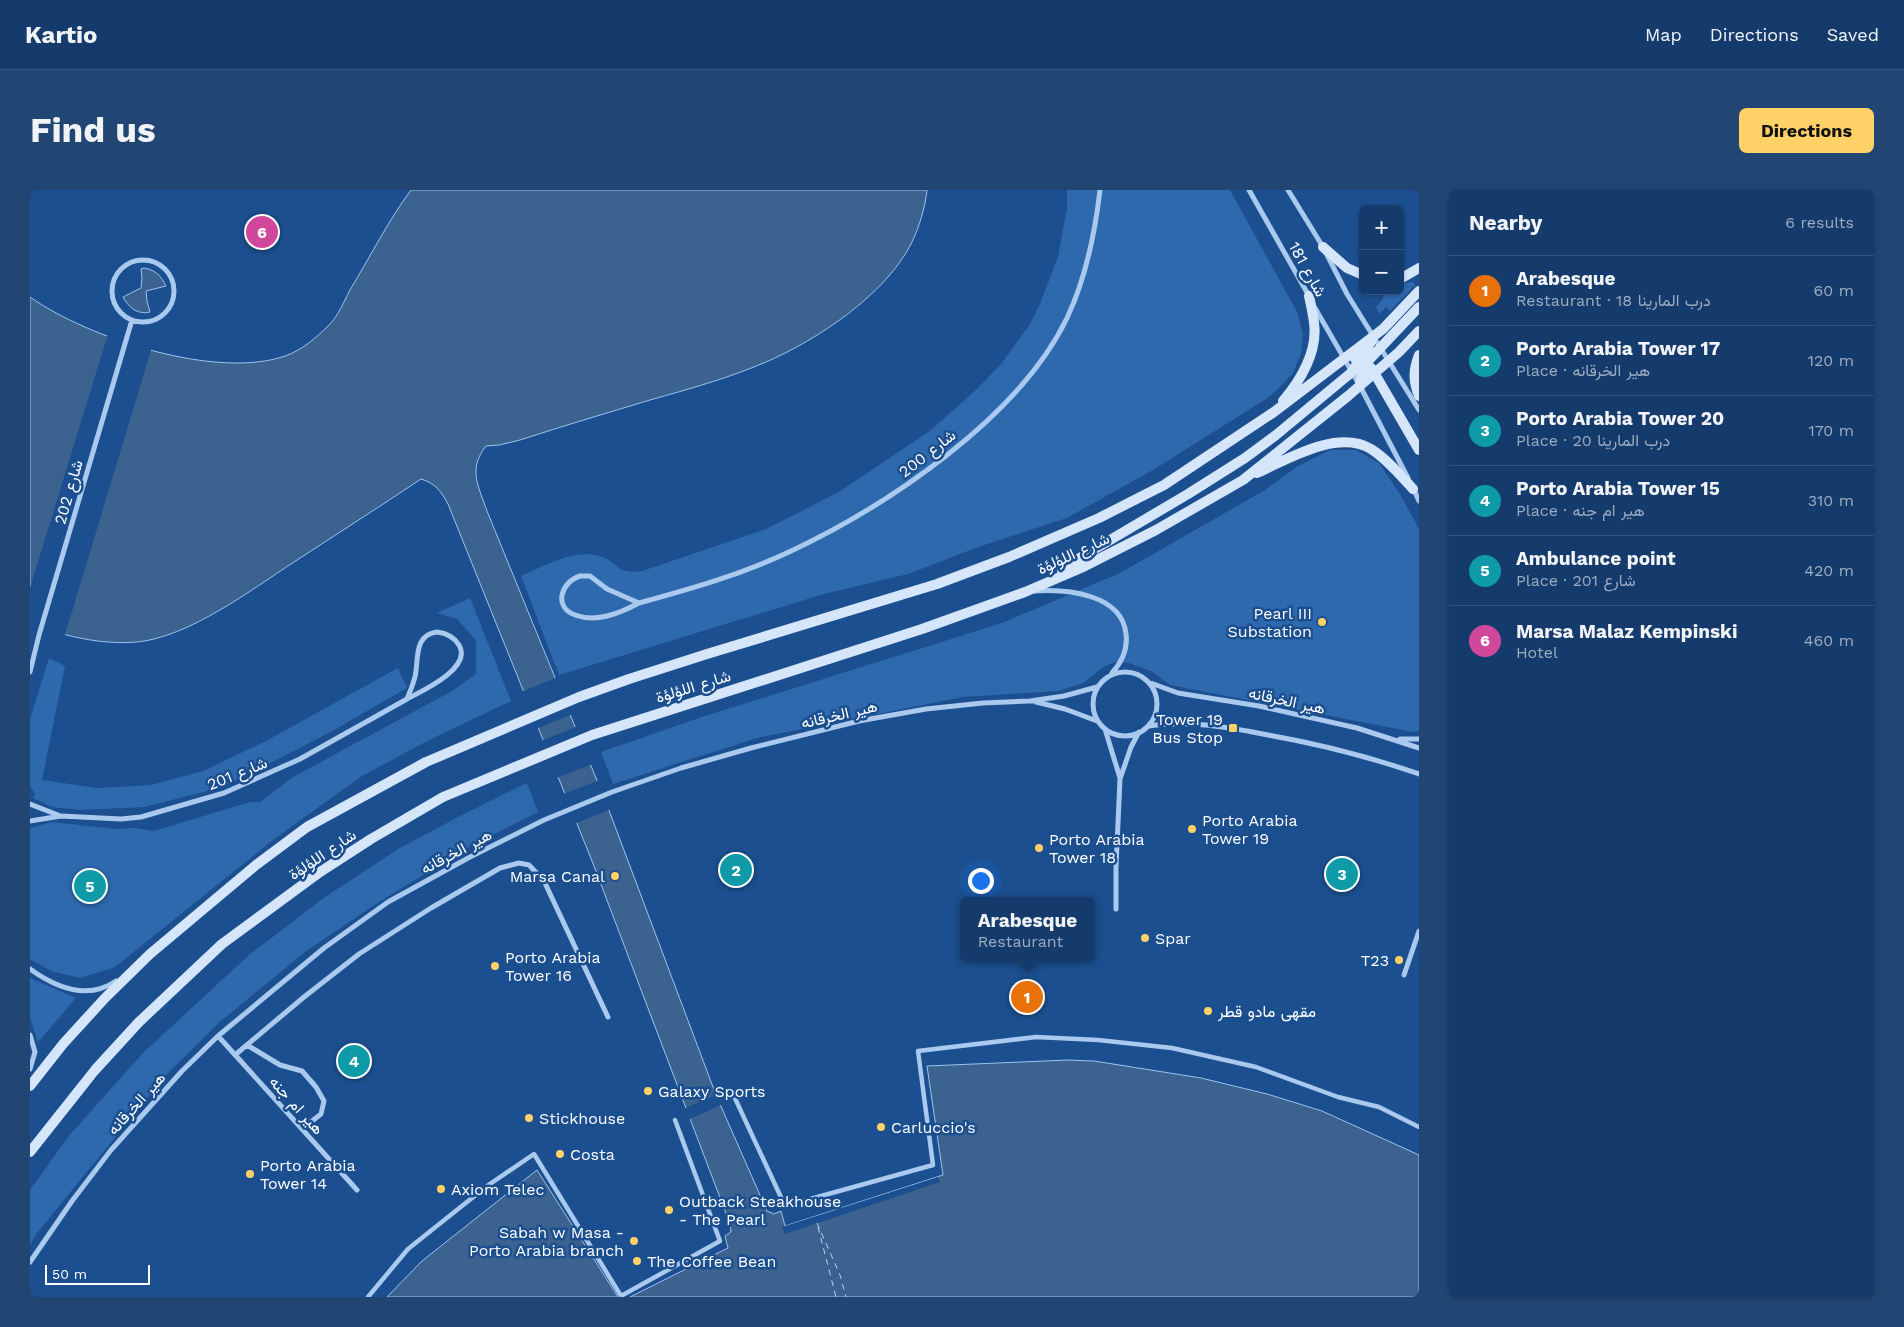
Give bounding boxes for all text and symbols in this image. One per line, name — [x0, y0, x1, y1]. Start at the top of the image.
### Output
text: Kartio — [25, 21, 97, 49]
text: Map — [1645, 24, 1682, 45]
text: Directions — [1710, 24, 1799, 45]
text: Saved — [1827, 24, 1879, 45]
button: Directions — [1739, 108, 1874, 153]
text: Find us — [30, 109, 156, 151]
map controls — [1359, 205, 1404, 295]
button: + — [1359, 205, 1404, 250]
text: Nearby — [1469, 210, 1542, 235]
pin: 6 — [246, 213, 278, 251]
text: 6 results — [1785, 213, 1854, 232]
street label: شارع 181 — [1283, 238, 1330, 301]
button: − — [1359, 250, 1404, 295]
text: Arabesque — [1516, 267, 1616, 290]
text: 1 — [1482, 281, 1488, 300]
text: 60 m — [1814, 281, 1854, 300]
text: Restaurant · درب المارينا 18 — [1516, 291, 1711, 310]
text: Porto Arabia Tower 17 — [1516, 337, 1720, 360]
text: 2 — [1480, 351, 1490, 370]
text: 120 m — [1808, 351, 1854, 370]
text: Place · هير الخرقانه — [1516, 361, 1650, 380]
text: Porto Arabia Tower 20 — [1516, 407, 1724, 430]
text: 3 — [1480, 421, 1490, 440]
text: 170 m — [1808, 421, 1854, 440]
street label: شارع 200 — [895, 425, 961, 483]
text: Place · درب المارينا 20 — [1516, 431, 1670, 450]
street label: شارع 202 — [50, 458, 89, 527]
text: Porto Arabia Tower 15 — [1516, 477, 1720, 500]
text: 4 — [1480, 491, 1490, 510]
text: 310 m — [1808, 491, 1854, 510]
text: Place · هير ام جنه — [1516, 501, 1645, 520]
street label: شارع اللؤلؤة — [1034, 528, 1113, 580]
text: Ambulance point — [1516, 547, 1676, 570]
text: 5 — [1480, 561, 1490, 580]
text: 420 m — [1804, 561, 1854, 580]
text: Place · شارع 201 — [1516, 571, 1636, 590]
place label: Pearl III Substation — [1228, 604, 1312, 641]
marker: Pearl III Substation — [1316, 616, 1328, 628]
text: Marsa Malaz Kempinski — [1516, 620, 1737, 643]
text: 6 — [1480, 631, 1490, 650]
text: 460 m — [1804, 631, 1854, 650]
text: Hotel — [1516, 643, 1558, 662]
street label: شارع اللؤلؤة — [653, 666, 733, 709]
street label: هير الخرقانه — [1247, 683, 1327, 719]
street label: هير الخرقانه — [799, 696, 879, 733]
place label: Tower 19 Bus Stop — [1152, 710, 1223, 747]
marker: Tower 19 Bus Stop — [1227, 722, 1239, 734]
street label: شارع 201 — [204, 753, 271, 796]
place label: Porto Arabia Tower 19 — [1202, 811, 1298, 848]
marker: Porto Arabia Tower 19 — [1186, 823, 1198, 835]
street label: شارع اللؤلؤة — [285, 825, 361, 886]
street label: هير الخرقانه — [417, 825, 496, 879]
place label: Porto Arabia Tower 18 — [1049, 830, 1145, 867]
marker: Porto Arabia Tower 18 — [1033, 842, 1045, 854]
pin: 2 — [720, 851, 752, 889]
pin: 3 — [1326, 855, 1358, 893]
pin: 5 — [74, 867, 106, 905]
place label: Marsa Canal — [510, 867, 605, 886]
your location — [968, 868, 994, 894]
marker: Marsa Canal — [609, 870, 621, 882]
popup — [960, 897, 1095, 962]
text: Arabesque — [978, 909, 1077, 932]
place label: Spar — [1155, 929, 1191, 948]
text: Restaurant — [978, 932, 1063, 951]
marker: Spar — [1139, 932, 1151, 944]
place label: Porto Arabia Tower 16 — [505, 948, 601, 985]
place label: T23 — [1361, 951, 1389, 970]
marker: T23 — [1393, 954, 1405, 966]
marker: Porto Arabia Tower 16 — [489, 960, 501, 972]
pin: 1 — [1011, 978, 1043, 1016]
place label: مقهى مادو قطر — [1217, 1002, 1316, 1022]
marker: مقهى مادو قطر — [1202, 1005, 1214, 1017]
pin: 4 — [338, 1042, 370, 1080]
street label: هير الخرقانه — [103, 1068, 170, 1139]
street label: هير ام جنه — [265, 1072, 328, 1139]
place label: Galaxy Sports — [658, 1082, 765, 1101]
marker: Galaxy Sports — [642, 1085, 654, 1097]
place label: Stickhouse — [539, 1109, 625, 1128]
marker: Stickhouse — [523, 1112, 535, 1124]
place label: Carluccio's — [891, 1118, 976, 1137]
marker: Carluccio's — [875, 1121, 887, 1133]
place label: Costa — [570, 1145, 615, 1164]
marker: Costa — [554, 1148, 566, 1160]
place label: Porto Arabia Tower 14 — [260, 1156, 356, 1193]
marker: Porto Arabia Tower 14 — [244, 1168, 256, 1180]
place label: Axiom Telec — [451, 1180, 544, 1199]
marker: Axiom Telec — [435, 1183, 447, 1195]
place label: Outback Steakhouse - The Pearl — [679, 1192, 841, 1229]
marker: Outback Steakhouse - The Pearl — [663, 1204, 675, 1216]
place label: Sabah w Masa - Porto Arabia branch — [469, 1223, 624, 1260]
marker: Sabah w Masa - Porto Arabia branch — [628, 1235, 640, 1247]
place label: The Coffee Bean — [647, 1252, 776, 1271]
marker: The Coffee Bean — [631, 1255, 643, 1267]
scale bar — [45, 1262, 150, 1285]
text: 50 m — [52, 1266, 87, 1282]

